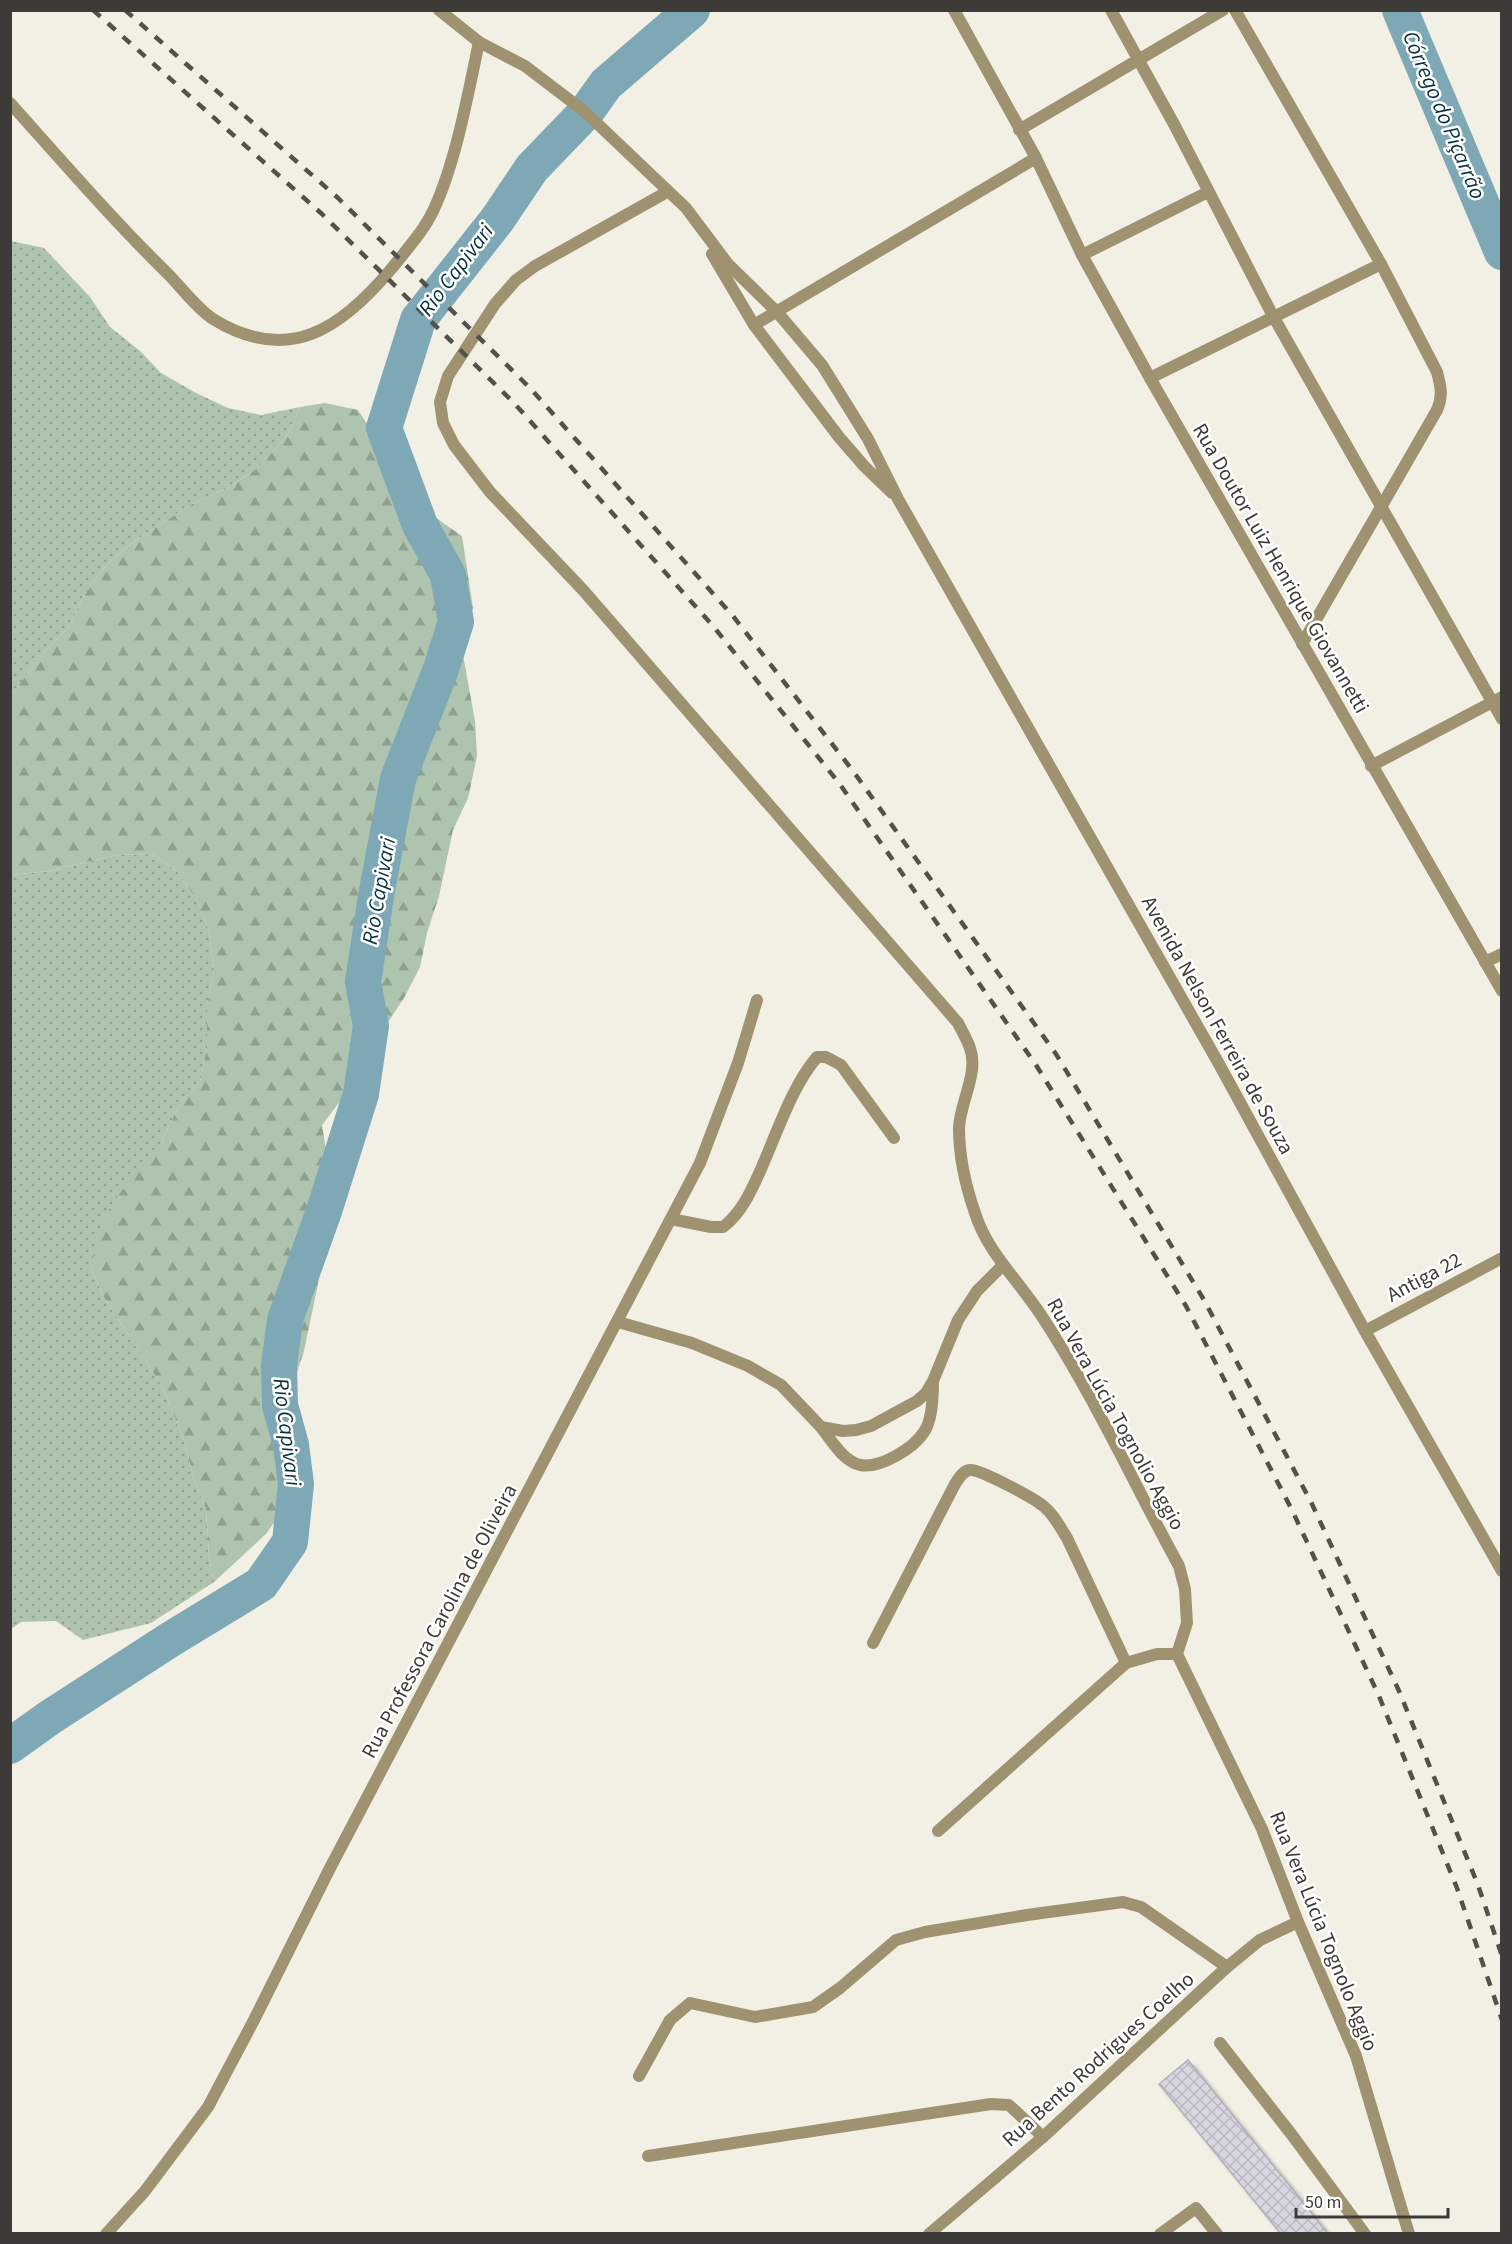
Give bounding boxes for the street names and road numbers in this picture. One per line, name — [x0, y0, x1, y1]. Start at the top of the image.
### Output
street label: Rua Doutor Luiz Henrique Giovannetti — [1185, 417, 1377, 719]
street label: Avenida Nelson Ferreira de Souza — [1134, 890, 1302, 1160]
street label: Antiga 22 — [1381, 1245, 1467, 1309]
street label: Rua Vera Lúcia Tognolio Aggio — [1039, 1292, 1193, 1536]
street label: Rua Professora Carolina de Oliveira — [354, 1479, 524, 1763]
street label: Rua Vera Lúcia Tognolo Aggio — [1262, 1807, 1386, 2055]
street label: Rua Bento Rodrigues Coelho — [995, 1964, 1201, 2154]

